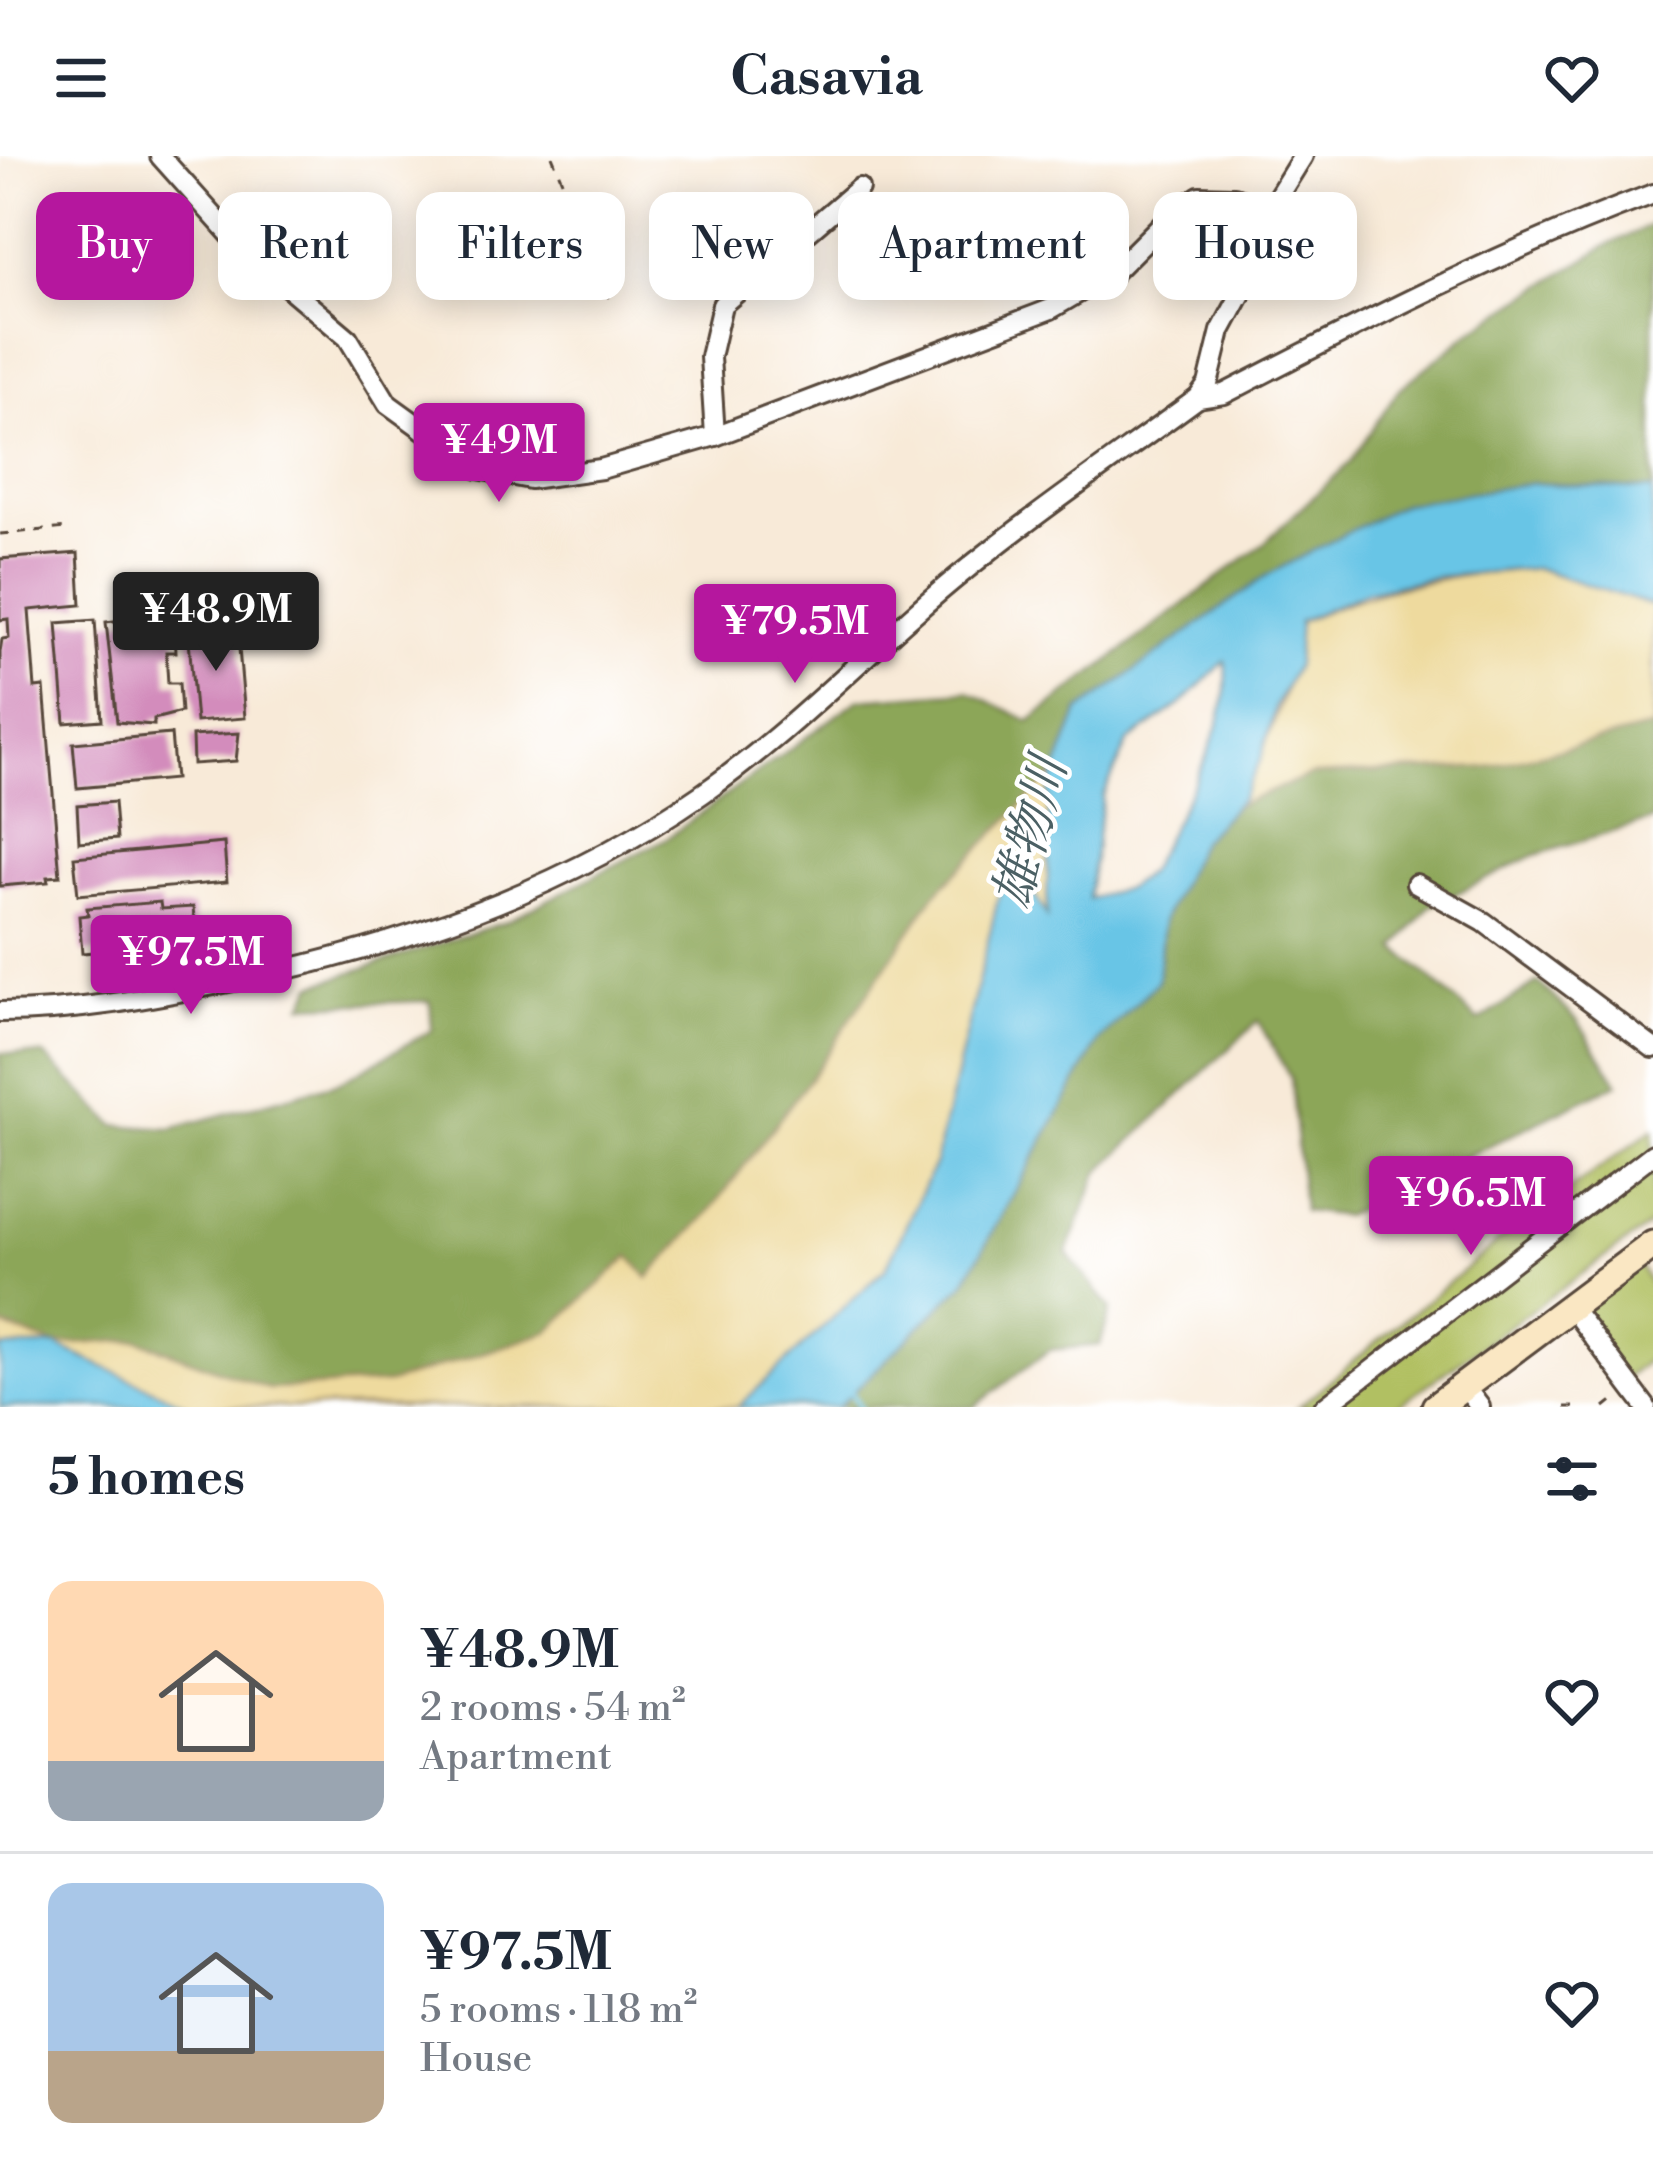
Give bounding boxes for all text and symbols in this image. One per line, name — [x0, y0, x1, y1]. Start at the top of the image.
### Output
text: Casavia — [730, 44, 923, 112]
icon: menu — [48, 45, 114, 111]
icon: heart — [1539, 45, 1605, 111]
chip: Buy — [36, 192, 194, 300]
chip: Rent — [218, 192, 392, 300]
chip: Filters — [416, 192, 625, 300]
chip: New — [649, 192, 814, 300]
chip: Apartment — [838, 192, 1129, 300]
chip: House — [1153, 192, 1357, 300]
pin: ¥49M — [428, 403, 570, 505]
text: ¥49M — [441, 417, 557, 466]
pin: ¥48.9M — [118, 572, 314, 674]
pin: ¥79.5M — [697, 584, 893, 686]
text: ¥48.9M — [140, 586, 292, 635]
text: ¥79.5M — [721, 598, 869, 647]
water label: 雄物川 — [981, 746, 1084, 915]
pin: ¥97.5M — [93, 915, 289, 1017]
text: ¥97.5M — [118, 929, 264, 978]
pin: ¥96.5M — [1373, 1156, 1569, 1258]
text: ¥96.5M — [1396, 1170, 1546, 1219]
icon: filters — [1539, 1446, 1605, 1512]
text: 5 homes — [48, 1447, 245, 1511]
text: ¥48.9M — [420, 1620, 619, 1684]
icon: home — [144, 1629, 288, 1773]
icon: heart — [1539, 1668, 1605, 1734]
text: 2 rooms · 54 m² — [420, 1684, 686, 1733]
text: Apartment — [420, 1733, 612, 1782]
text: ¥97.5M — [420, 1922, 612, 1986]
icon: home — [144, 1931, 288, 2075]
icon: heart — [1539, 1970, 1605, 2036]
text: 5 rooms · 118 m² — [420, 1986, 697, 2035]
text: House — [420, 2035, 532, 2084]

